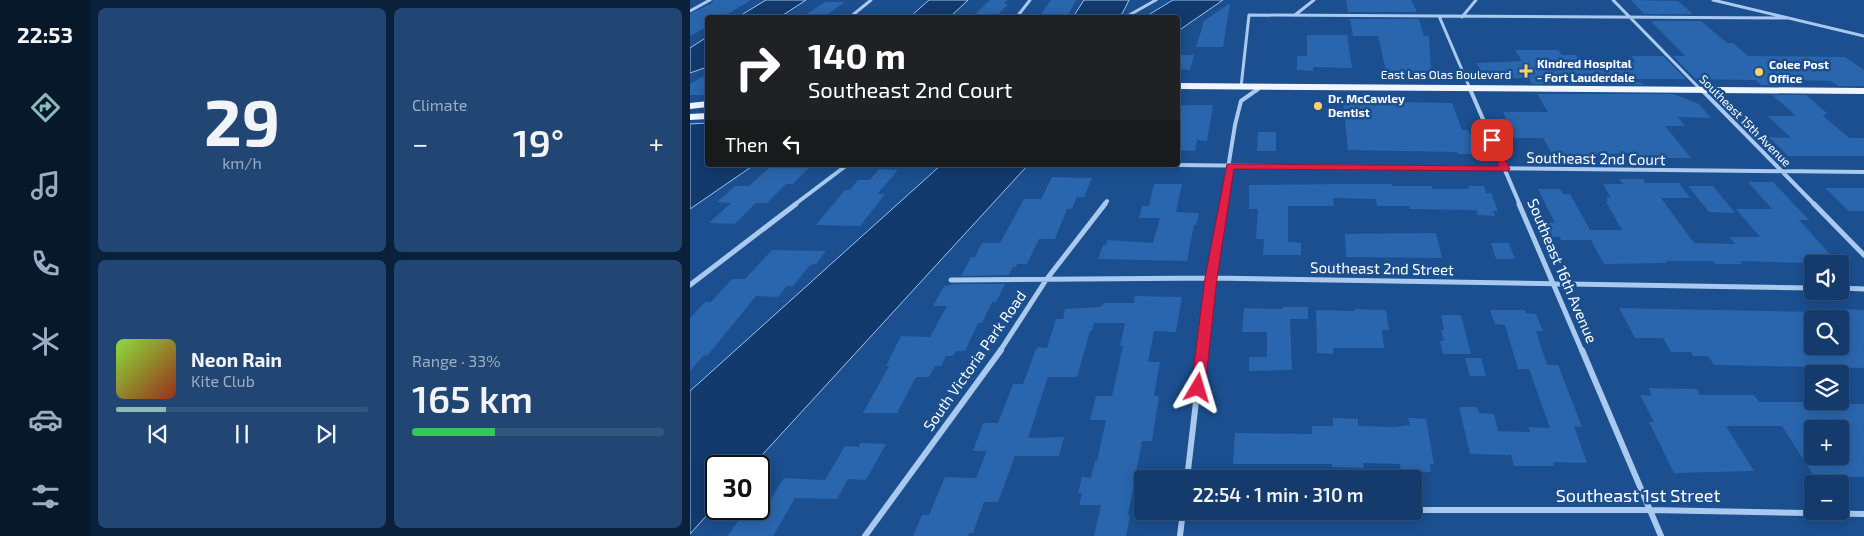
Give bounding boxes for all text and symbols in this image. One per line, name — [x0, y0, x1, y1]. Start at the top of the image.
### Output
text: 22:53 — [17, 21, 73, 47]
text: 140 m — [808, 34, 906, 76]
icon: right — [725, 35, 790, 100]
place label: Kindred Hospital - Fort Lauderdale — [1537, 56, 1635, 84]
place label: Colee Post Office — [1769, 57, 1829, 85]
marker: Kindred Hospital - Fort Lauderdale — [1519, 64, 1533, 78]
marker: Colee Post Office — [1753, 66, 1765, 78]
street label: East Las Olas Boulevard — [1381, 67, 1511, 81]
street label: Southeast 15th Avenue — [1697, 72, 1794, 169]
text: Southeast 2nd Court — [808, 76, 1012, 102]
text: 29 — [204, 81, 280, 159]
icon: directions — [28, 90, 63, 125]
place label: Dr. McCawley Dentist — [1328, 91, 1405, 119]
text: Climate — [412, 95, 467, 114]
marker: Dr. McCawley Dentist — [1312, 100, 1324, 112]
text: 19° — [513, 119, 564, 165]
pin — [1471, 119, 1513, 161]
text: − — [412, 126, 428, 160]
text: + — [649, 126, 664, 160]
icon: arrive — [1478, 126, 1506, 154]
icon: left — [778, 130, 806, 158]
text: Then — [725, 133, 768, 156]
street label: Southeast 2nd Court — [1526, 148, 1666, 168]
text: km/h — [222, 153, 262, 172]
icon: music — [28, 168, 63, 203]
street label: Southeast 16th Avenue — [1524, 196, 1602, 346]
icon: phone — [28, 246, 63, 281]
map controls — [1804, 255, 1849, 520]
button: sound — [1804, 255, 1849, 300]
street label: Southeast 2nd Street — [1310, 258, 1454, 278]
street label: South Victoria Park Road — [919, 287, 1029, 434]
button: search — [1804, 310, 1849, 355]
icon: climate — [28, 324, 63, 359]
text: Neon Rain — [191, 348, 282, 371]
text: Range · 33% — [412, 351, 500, 370]
position arrow — [1171, 361, 1223, 413]
button: layers — [1804, 365, 1849, 410]
text: Kite Club — [191, 371, 255, 390]
text: 165 km — [412, 375, 533, 421]
icon: car — [28, 402, 63, 437]
icon: previous — [144, 420, 172, 448]
icon: pause — [228, 420, 256, 448]
icon: next — [312, 420, 340, 448]
button: + — [1804, 420, 1849, 465]
speed limit sign: 30 — [705, 455, 770, 520]
button: − — [1804, 475, 1849, 520]
icon: filters — [28, 479, 63, 514]
text: 22:54 · 1 min · 310 m — [1192, 483, 1364, 506]
street label: Southeast 1st Street — [1556, 484, 1720, 506]

